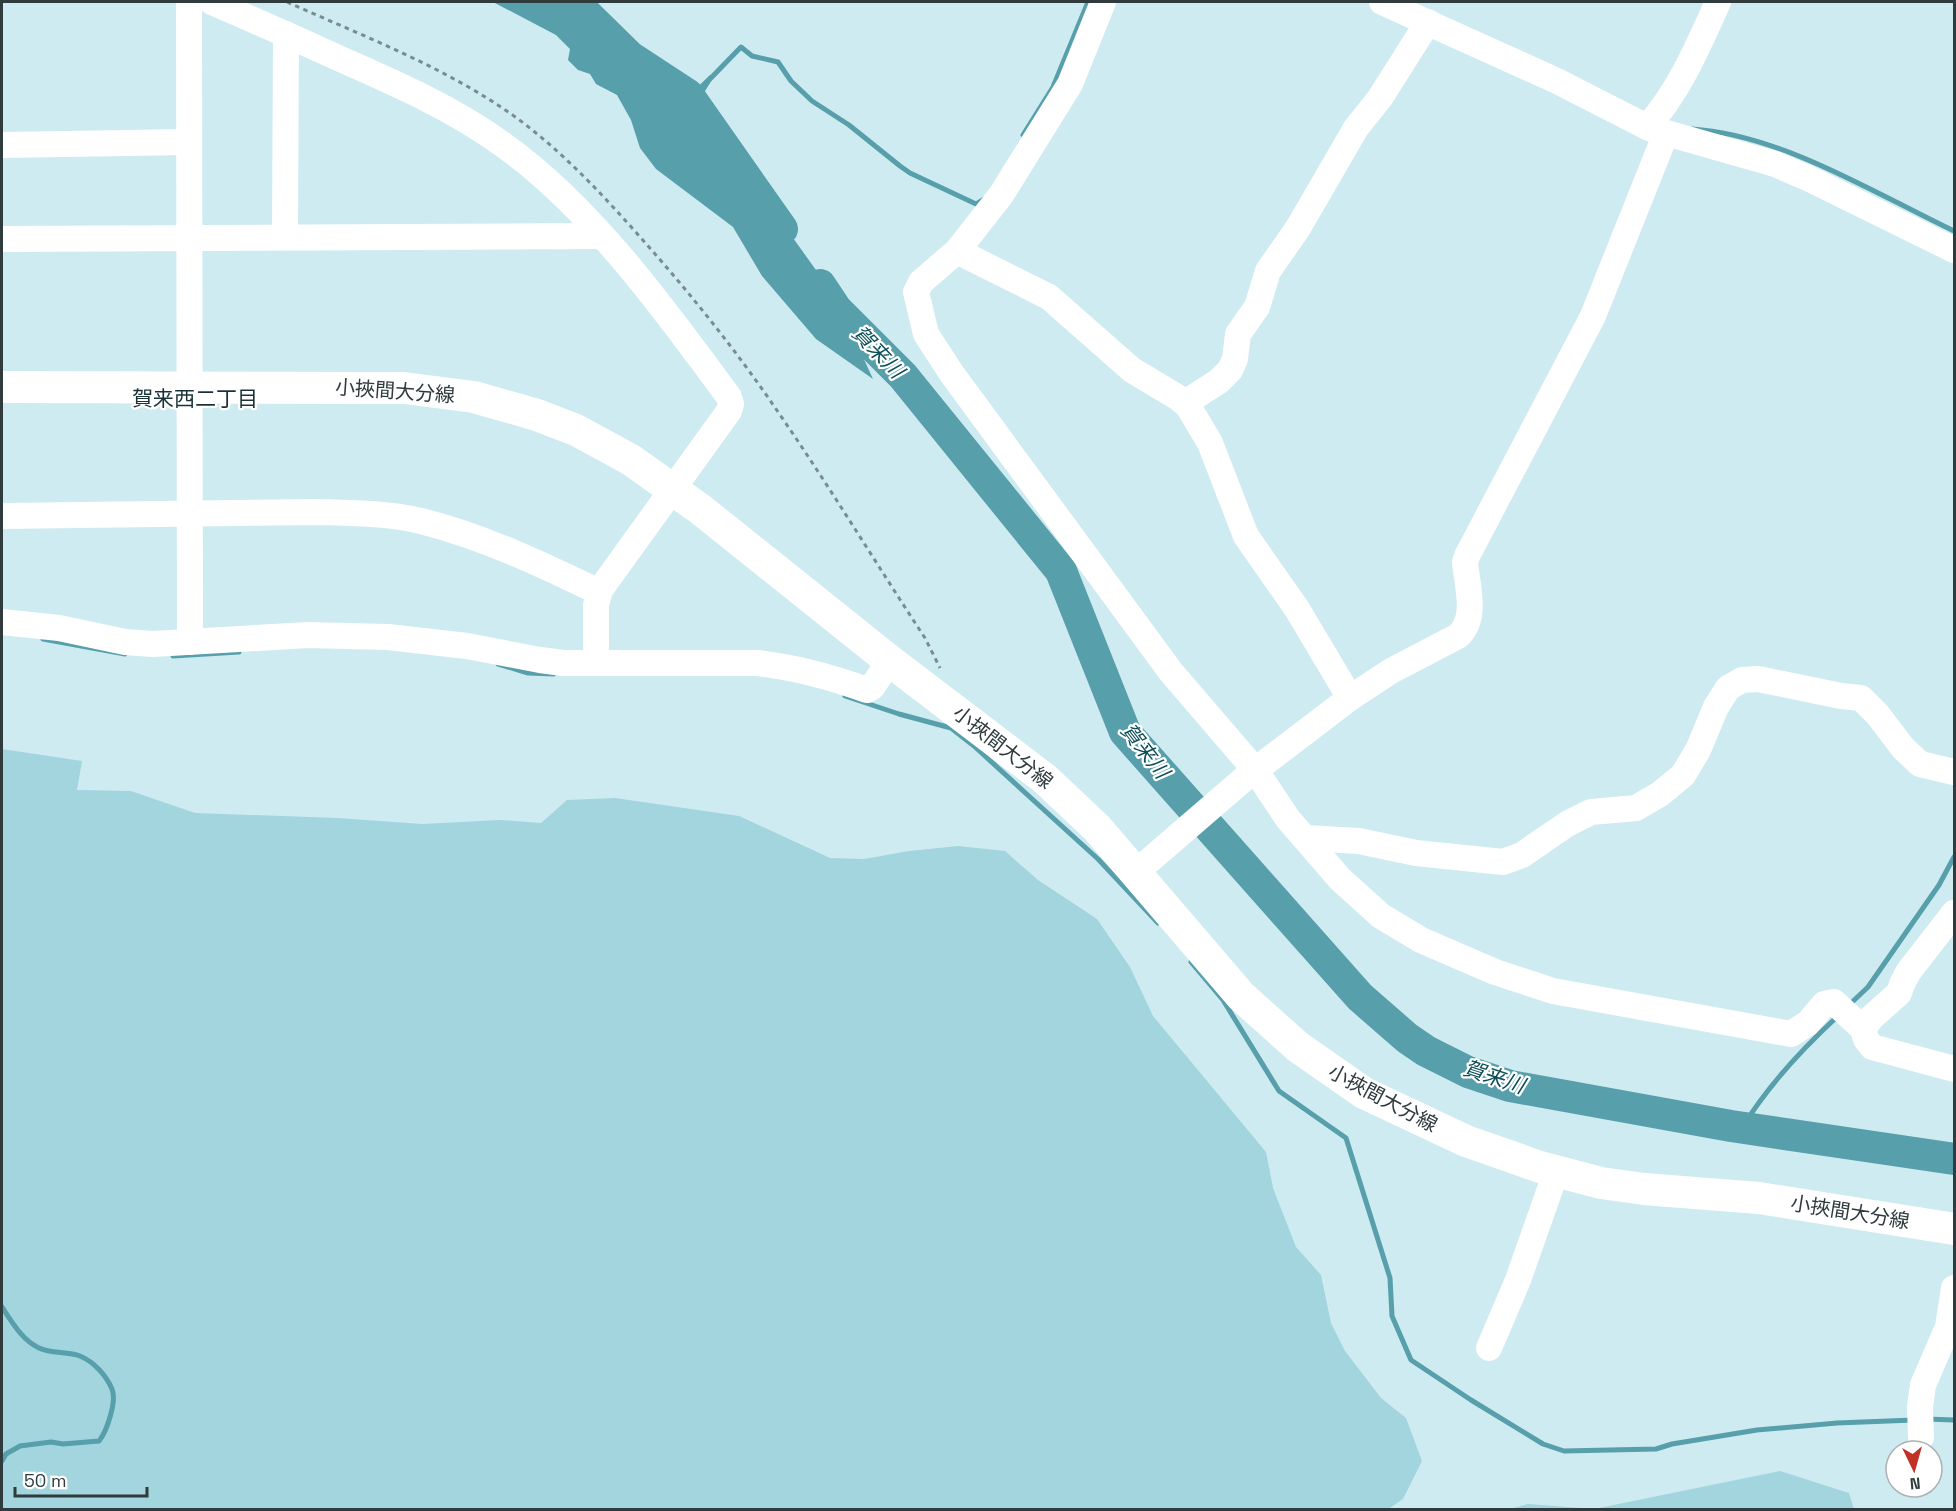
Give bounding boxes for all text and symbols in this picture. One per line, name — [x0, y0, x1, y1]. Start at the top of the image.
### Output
water label: 賀来川 — [847, 320, 911, 385]
street label: 小挾間大分線 — [334, 374, 456, 408]
district label: 賀来西二丁目 — [132, 385, 258, 412]
street label: 小挾間大分線 — [948, 700, 1058, 794]
water label: 賀来川 — [1115, 718, 1177, 785]
water label: 賀来川 — [1460, 1054, 1530, 1100]
street label: 小挾間大分線 — [1324, 1058, 1442, 1138]
street label: 小挾間大分線 — [1789, 1190, 1911, 1234]
north arrow — [1884, 1439, 1944, 1499]
scale bar — [15, 1460, 147, 1498]
text: 50 m — [24, 1469, 66, 1492]
text: N — [1909, 1473, 1922, 1494]

